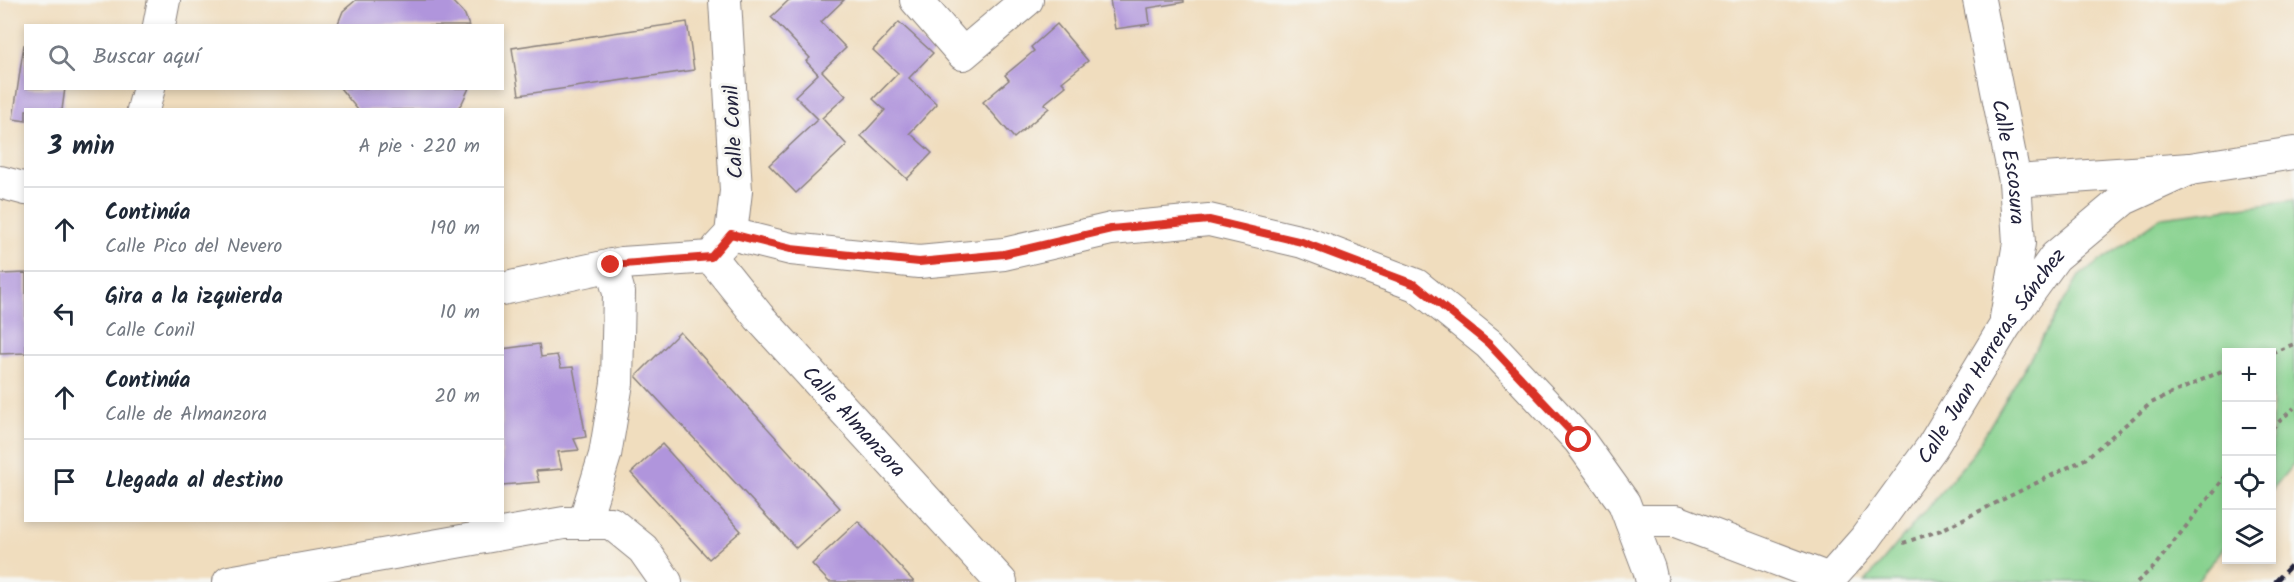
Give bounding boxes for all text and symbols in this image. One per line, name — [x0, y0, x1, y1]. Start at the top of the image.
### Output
search box — [24, 24, 504, 90]
text: Buscar aquí — [93, 40, 200, 75]
icon: search — [45, 41, 78, 74]
street label: Calle Conil — [716, 84, 753, 180]
street label: Calle Escosura — [1981, 97, 2033, 226]
text: 3 min — [48, 126, 115, 168]
text: A pie · 220 m — [359, 131, 480, 163]
text: Continúa — [105, 196, 190, 231]
icon: ahead — [48, 213, 81, 246]
text: 190 m — [430, 213, 480, 245]
text: Calle Pico del Nevero — [105, 231, 282, 263]
street label: Calle Juan Herreras Sánchez — [1910, 240, 2073, 472]
route end — [597, 251, 623, 277]
text: Gira a la izquierda — [105, 280, 283, 315]
icon: left — [48, 297, 81, 330]
text: 10 m — [440, 297, 480, 329]
text: Calle Conil — [105, 315, 195, 347]
map controls — [2222, 348, 2276, 564]
button: + — [2222, 348, 2276, 402]
street label: Calle Almanzora — [793, 359, 913, 486]
text: Continúa — [105, 364, 190, 399]
icon: ahead — [48, 381, 81, 414]
text: 20 m — [434, 381, 480, 413]
text: Calle de Almanzora — [105, 399, 267, 431]
button: − — [2222, 402, 2276, 456]
route start — [1565, 426, 1591, 452]
button: locate — [2222, 456, 2276, 510]
text: Llegada al destino — [105, 464, 283, 499]
icon: arrive — [48, 465, 81, 498]
button: layers — [2222, 510, 2276, 564]

